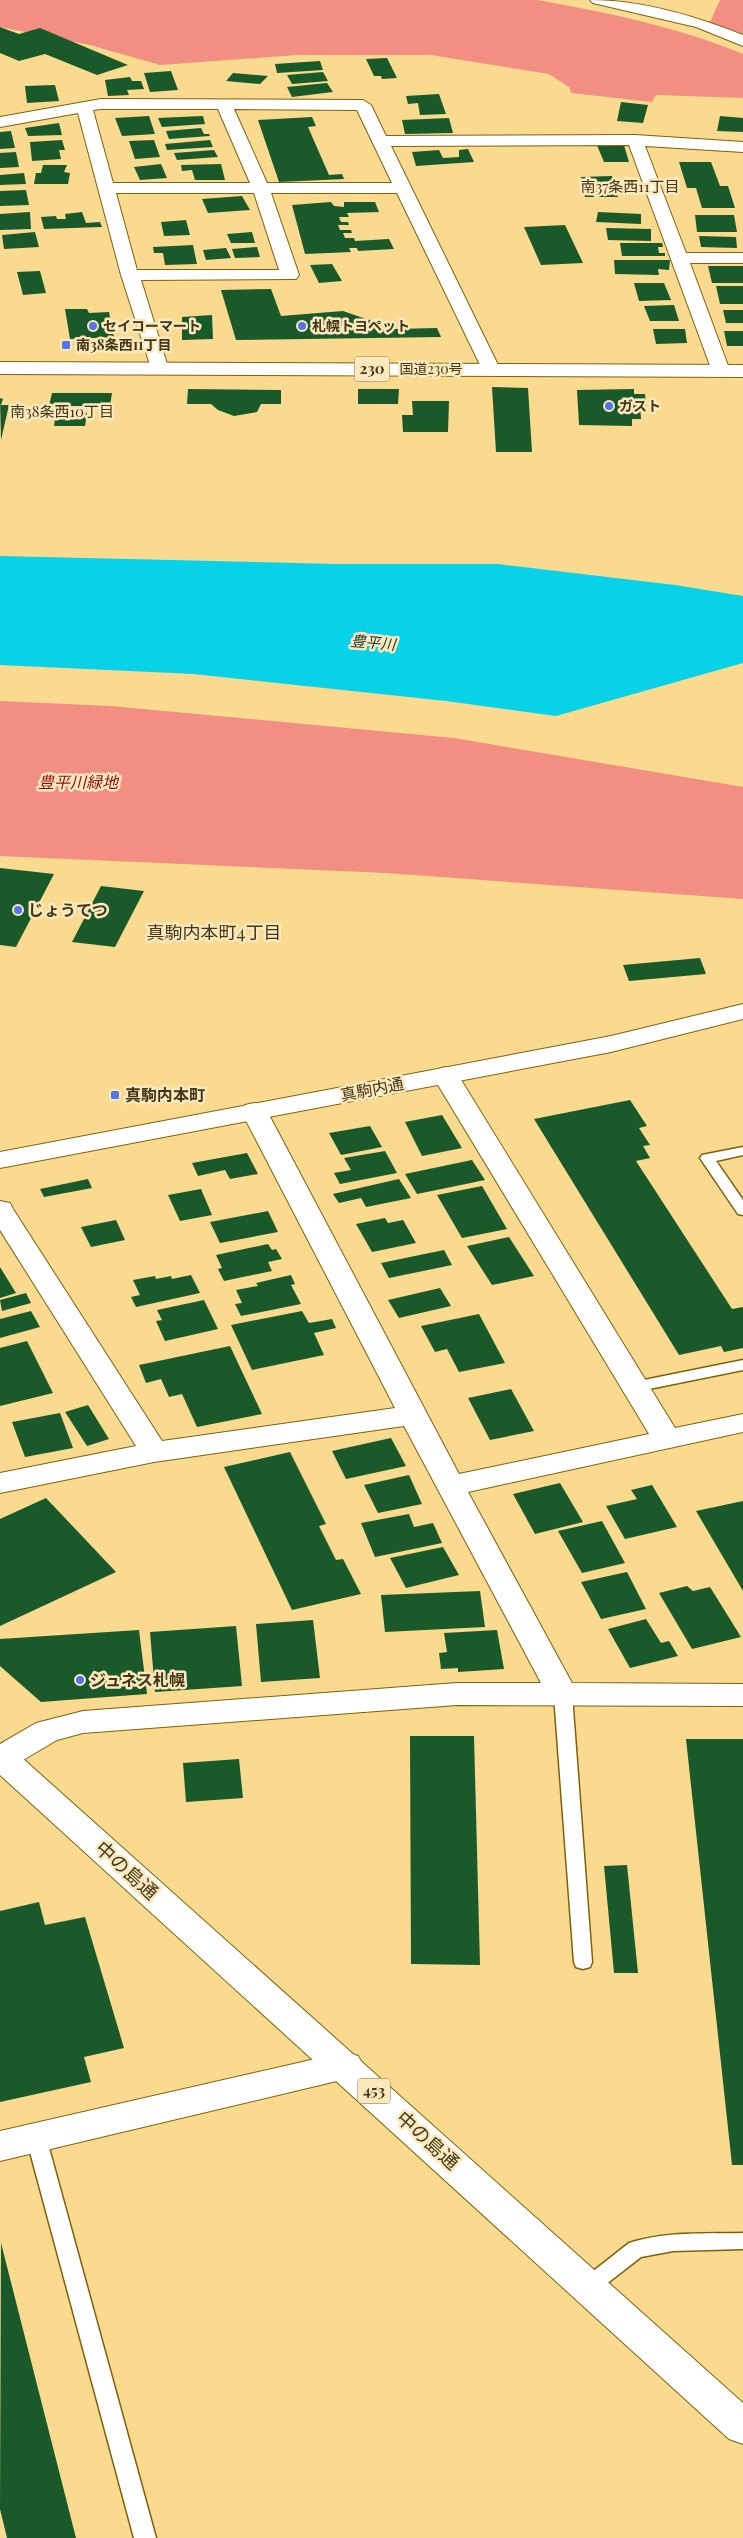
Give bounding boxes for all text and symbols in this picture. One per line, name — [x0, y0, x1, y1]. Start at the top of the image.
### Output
district label: 南37条西11丁目 — [581, 176, 679, 196]
place label: セイコーマート — [103, 316, 201, 335]
place label: 札幌トヨペット — [312, 316, 410, 335]
marker: セイコーマート — [87, 320, 99, 332]
marker: 札幌トヨペット — [296, 320, 308, 332]
place label: 南38条西11丁目 — [76, 335, 171, 354]
marker: 南38条西11丁目 — [60, 339, 72, 351]
road number: 230 — [354, 356, 390, 382]
street label: 国道230号 — [399, 359, 463, 378]
place label: ガスト — [619, 396, 661, 415]
marker: ガスト — [603, 400, 615, 412]
district label: 南38条西10丁目 — [10, 401, 114, 421]
water label: 豊平川 — [350, 630, 398, 654]
park label: 豊平川緑地 — [38, 771, 120, 792]
place label: じょうてつ — [28, 899, 108, 920]
marker: じょうてつ — [12, 904, 24, 916]
district label: 真駒内本町4丁目 — [147, 920, 281, 944]
street label: 真駒内通 — [338, 1072, 405, 1105]
place label: 真駒内本町 — [125, 1084, 205, 1105]
marker: 真駒内本町 — [109, 1089, 121, 1101]
place label: ジュネス札幌 — [90, 1669, 185, 1690]
marker: ジュネス札幌 — [74, 1674, 86, 1686]
street label: 中の島通 — [91, 1834, 165, 1904]
road number: 453 — [358, 2078, 390, 2104]
street label: 中の島通 — [392, 2104, 466, 2174]

